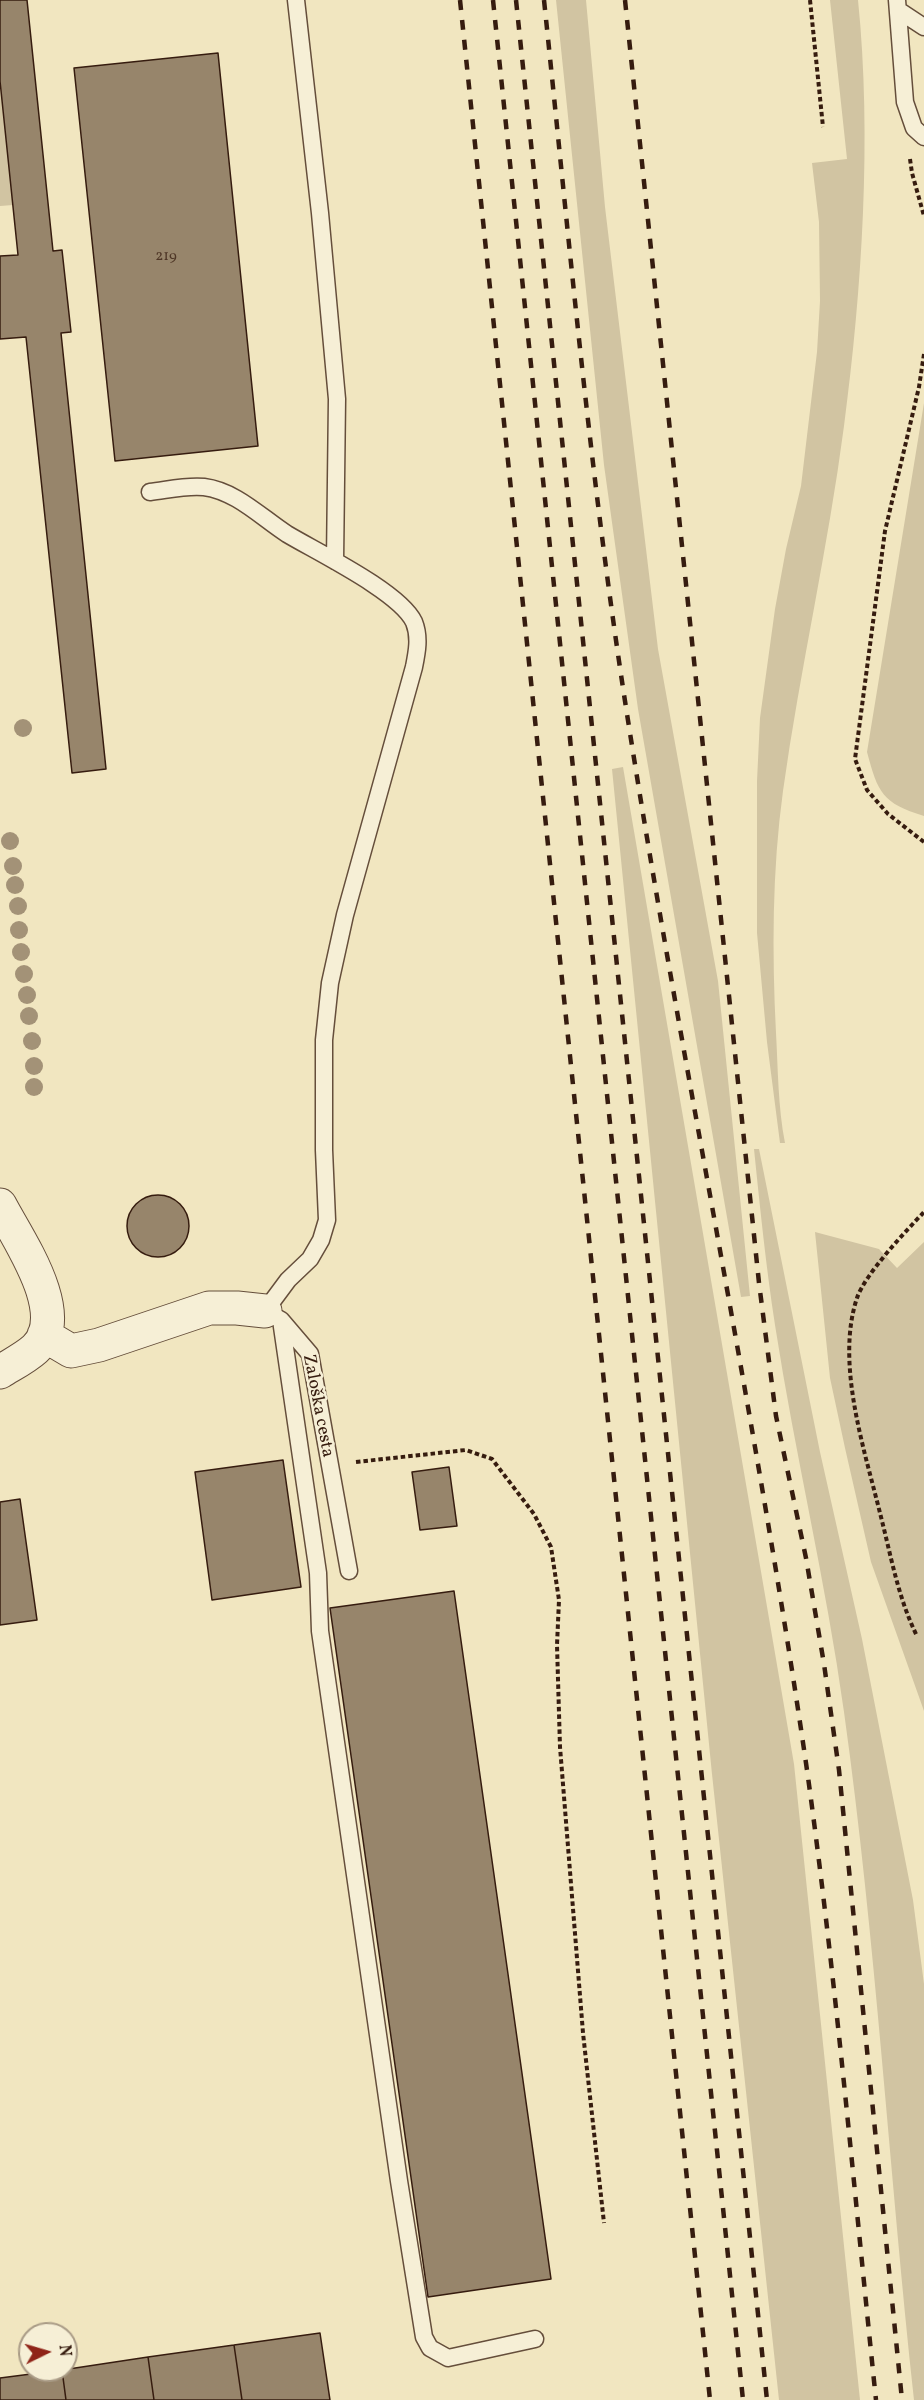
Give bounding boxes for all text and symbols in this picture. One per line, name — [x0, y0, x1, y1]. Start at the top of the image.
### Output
house number: 219 — [155, 248, 177, 266]
street label: Zaloška cesta — [296, 1352, 338, 1460]
north arrow — [18, 2322, 78, 2382]
text: N — [52, 2344, 75, 2357]

